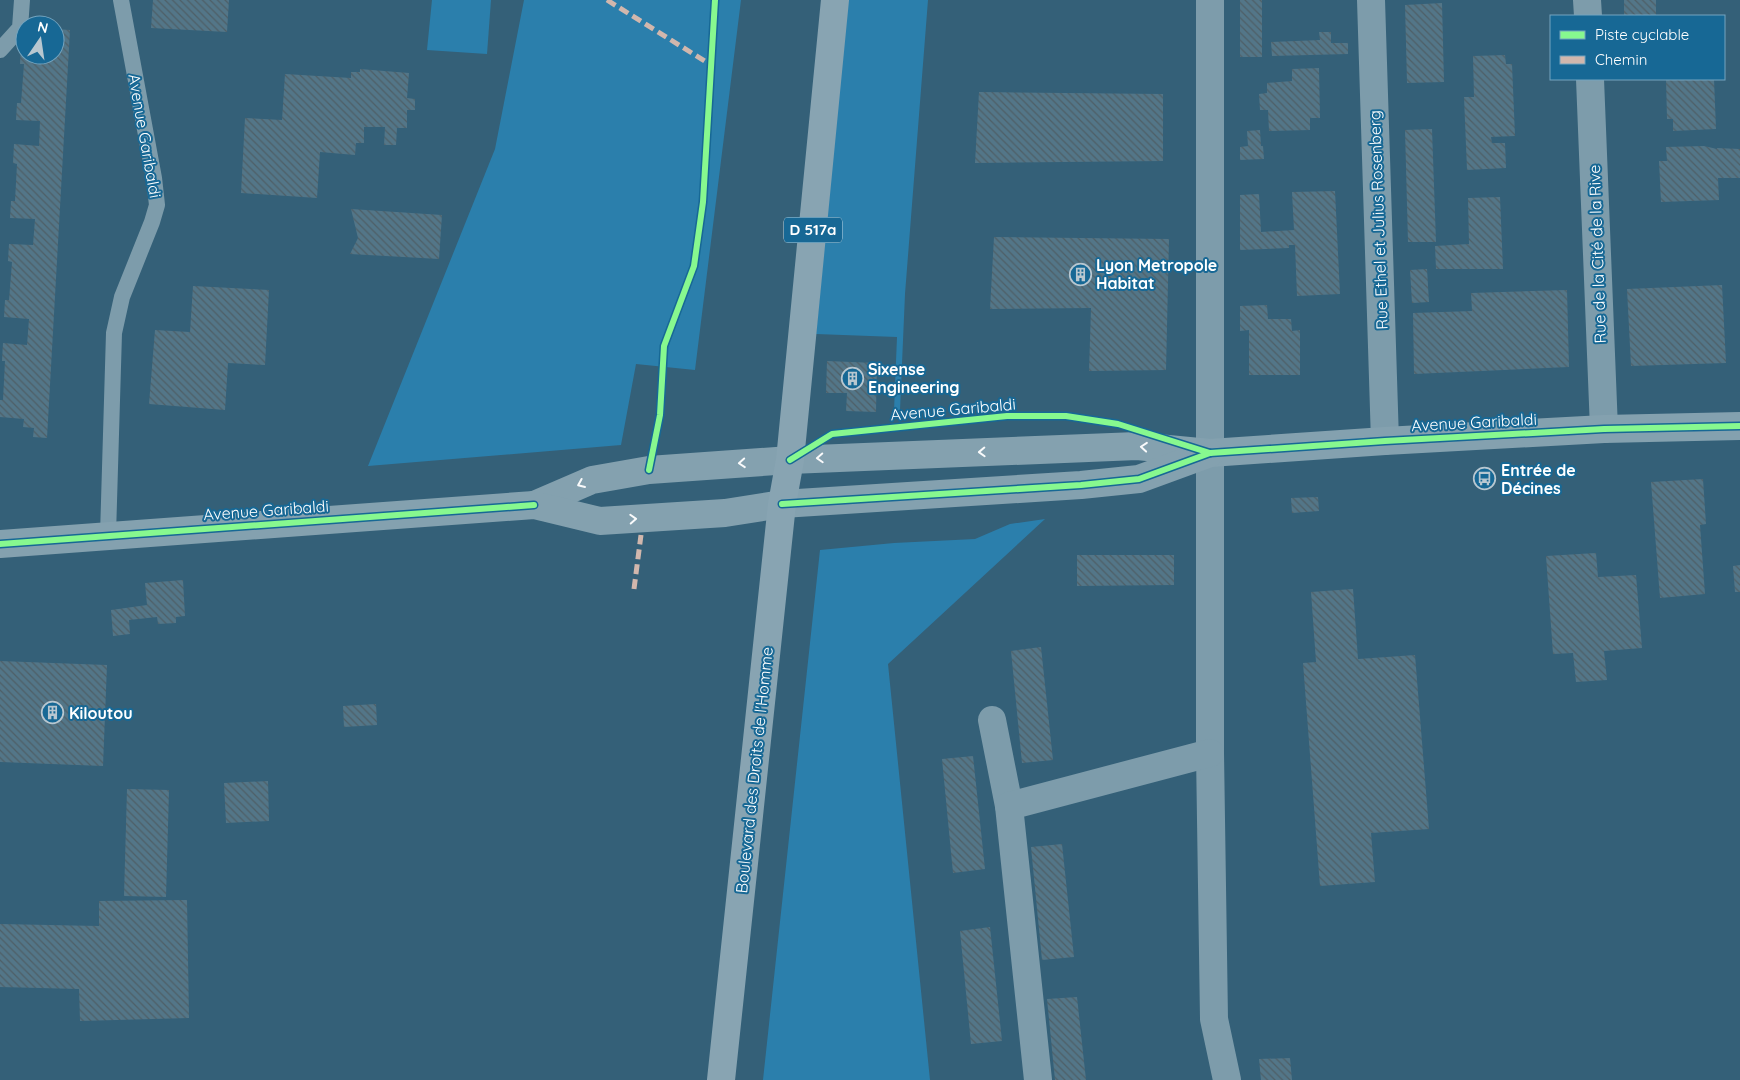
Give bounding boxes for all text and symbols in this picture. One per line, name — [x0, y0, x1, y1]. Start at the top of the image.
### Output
north arrow — [15, 15, 65, 65]
legend — [1550, 15, 1725, 80]
text: N — [36, 17, 50, 37]
text: Piste cyclable — [1595, 25, 1689, 44]
text: Chemin — [1595, 50, 1647, 69]
street label: Avenue Garibaldi — [124, 72, 166, 200]
street label: Rue Ethel et Julius Rosenberg — [1364, 110, 1392, 330]
street label: Rue de la Cité de la Rive — [1584, 164, 1610, 344]
road number: D 517a — [784, 218, 842, 242]
place label: Lyon Metropole Habitat — [1096, 255, 1217, 293]
building icon: Lyon Metropole Habitat — [1068, 262, 1092, 286]
place label: Sixense Engineering — [868, 359, 960, 397]
building icon: Sixense Engineering — [840, 366, 864, 390]
street label: Avenue Garibaldi — [889, 394, 1017, 424]
street label: Avenue Garibaldi — [1411, 409, 1537, 435]
one-way arrow — [1140, 441, 1148, 452]
one-way arrow — [978, 447, 986, 457]
one-way arrow — [815, 453, 823, 464]
one-way arrow — [738, 458, 746, 469]
place label: Entrée de Décines — [1501, 460, 1576, 498]
bus stop icon: Entrée de Décines — [1473, 467, 1497, 491]
one-way arrow — [577, 478, 586, 489]
street label: Avenue Garibaldi — [203, 496, 329, 524]
one-way arrow — [629, 513, 637, 524]
street label: Boulevard des Droits de l'Homme — [731, 646, 777, 894]
building icon: Kiloutou — [41, 701, 65, 725]
place label: Kiloutou — [69, 703, 133, 723]

